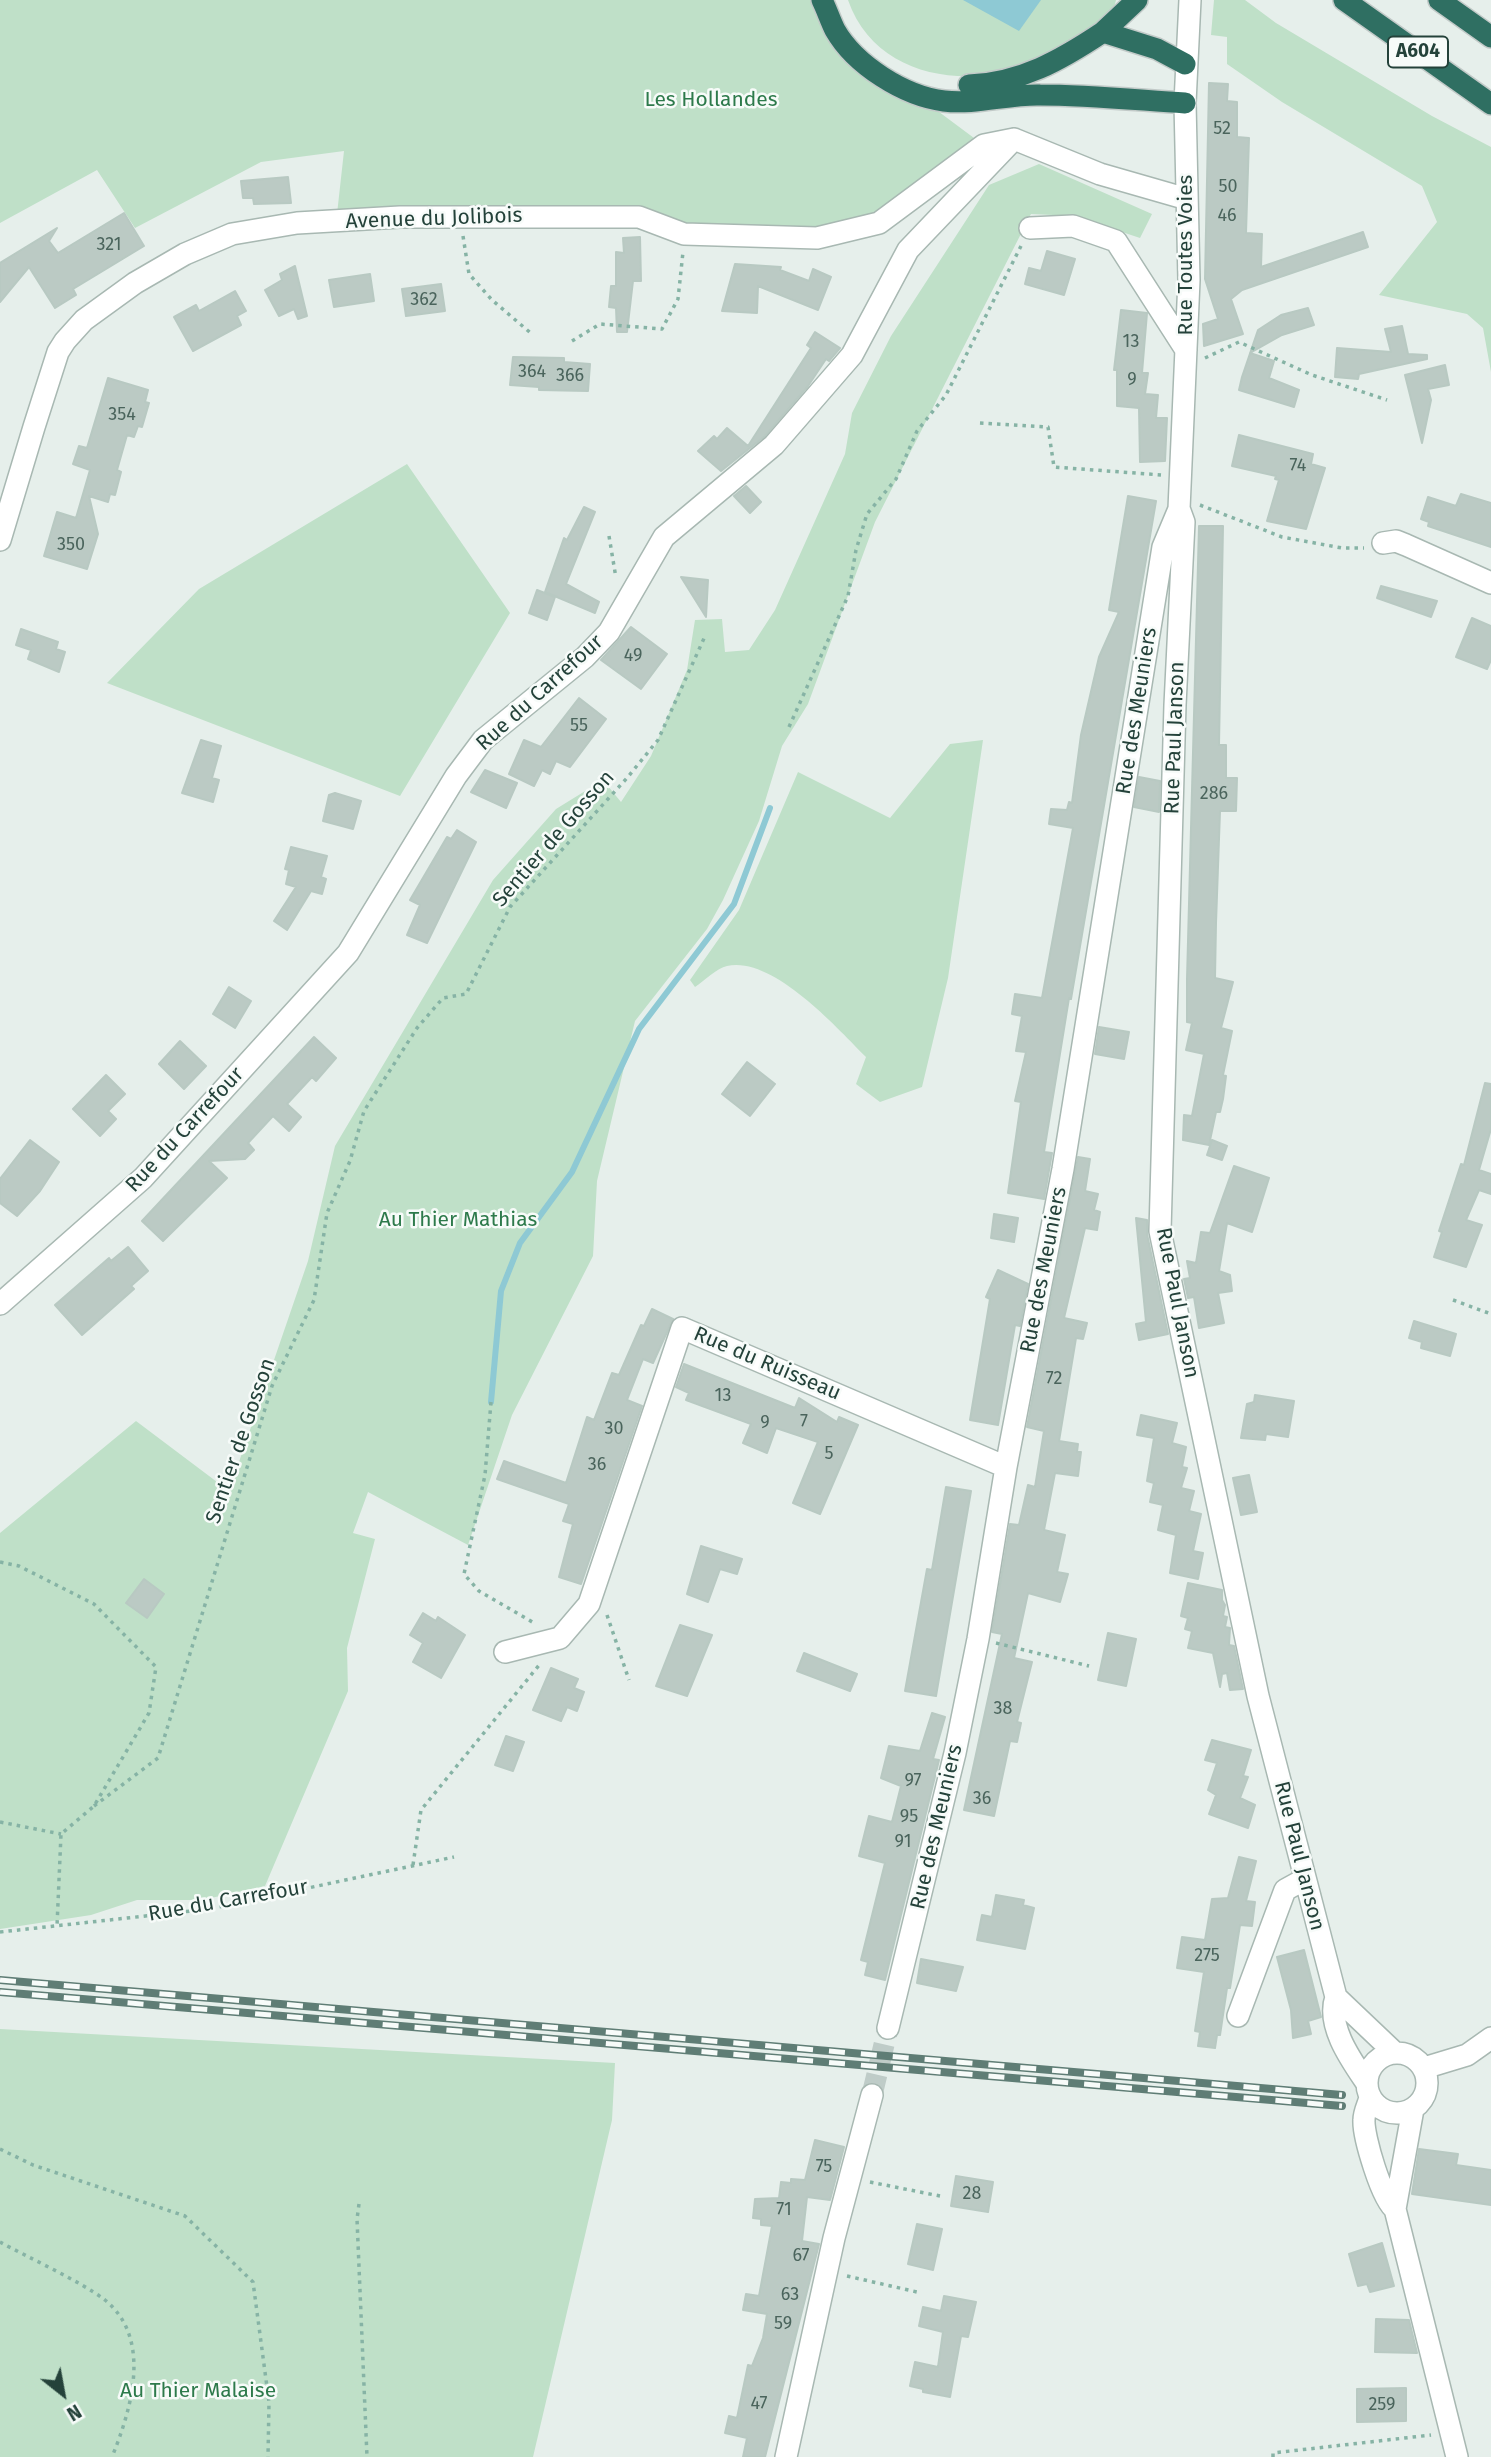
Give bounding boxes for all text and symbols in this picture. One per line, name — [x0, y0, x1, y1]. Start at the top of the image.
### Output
road number: A604 — [1388, 36, 1448, 68]
park label: Les Hollandes — [644, 87, 778, 113]
house number: 52 — [1213, 118, 1231, 140]
street label: Rue Toutes Voies — [1173, 175, 1199, 335]
house number: 50 — [1218, 176, 1238, 198]
street label: Avenue du Jolibois — [345, 203, 523, 235]
house number: 46 — [1217, 205, 1237, 227]
house number: 321 — [96, 234, 122, 256]
house number: 362 — [410, 289, 438, 311]
house number: 13 — [1123, 331, 1139, 353]
house number: 364 — [518, 361, 546, 383]
house number: 366 — [556, 365, 584, 387]
house number: 9 — [1127, 369, 1137, 391]
house number: 354 — [108, 404, 136, 426]
house number: 74 — [1290, 455, 1306, 477]
house number: 350 — [57, 534, 85, 556]
street label: Rue des Meuniers — [1111, 626, 1163, 796]
street label: Rue du Carrefour — [471, 630, 609, 756]
house number: 49 — [624, 645, 642, 667]
street label: Rue Paul Janson — [1160, 661, 1190, 815]
house number: 55 — [570, 715, 588, 737]
street label: Sentier de Gosson — [488, 765, 620, 913]
house number: 286 — [1200, 783, 1228, 805]
street label: Rue du Carrefour — [121, 1062, 249, 1198]
street label: Rue des Meuniers — [1016, 1185, 1072, 1355]
park label: Au Thier Mathias — [379, 1207, 537, 1233]
street label: Rue Paul Janson — [1150, 1226, 1204, 1380]
street label: Rue du Ruisseau — [690, 1322, 844, 1406]
street label: Sentier de Gosson — [201, 1355, 281, 1527]
house number: 72 — [1046, 1368, 1062, 1390]
house number: 13 — [715, 1385, 731, 1407]
house number: 7 — [800, 1411, 808, 1433]
house number: 9 — [760, 1412, 770, 1434]
house number: 30 — [604, 1418, 624, 1440]
house number: 5 — [824, 1443, 834, 1465]
house number: 36 — [588, 1454, 606, 1476]
house number: 38 — [994, 1698, 1012, 1720]
street label: Rue des Meuniers — [906, 1742, 968, 1912]
house number: 97 — [904, 1770, 922, 1792]
street label: Rue Paul Janson — [1268, 1779, 1330, 1933]
house number: 36 — [973, 1788, 991, 1810]
house number: 95 — [900, 1806, 918, 1828]
house number: 91 — [895, 1831, 911, 1853]
street label: Rue du Carrefour — [146, 1875, 310, 1927]
house number: 275 — [1194, 1945, 1220, 1967]
house number: 75 — [816, 2156, 832, 2178]
house number: 28 — [963, 2183, 981, 2205]
house number: 71 — [776, 2199, 792, 2221]
house number: 67 — [792, 2245, 810, 2267]
house number: 63 — [781, 2284, 799, 2306]
house number: 59 — [774, 2313, 792, 2335]
north arrow — [28, 2359, 98, 2429]
park label: Au Thier Malaise — [120, 2378, 276, 2404]
house number: 47 — [750, 2393, 768, 2415]
house number: 259 — [1368, 2394, 1396, 2416]
text: N — [63, 2399, 85, 2426]

